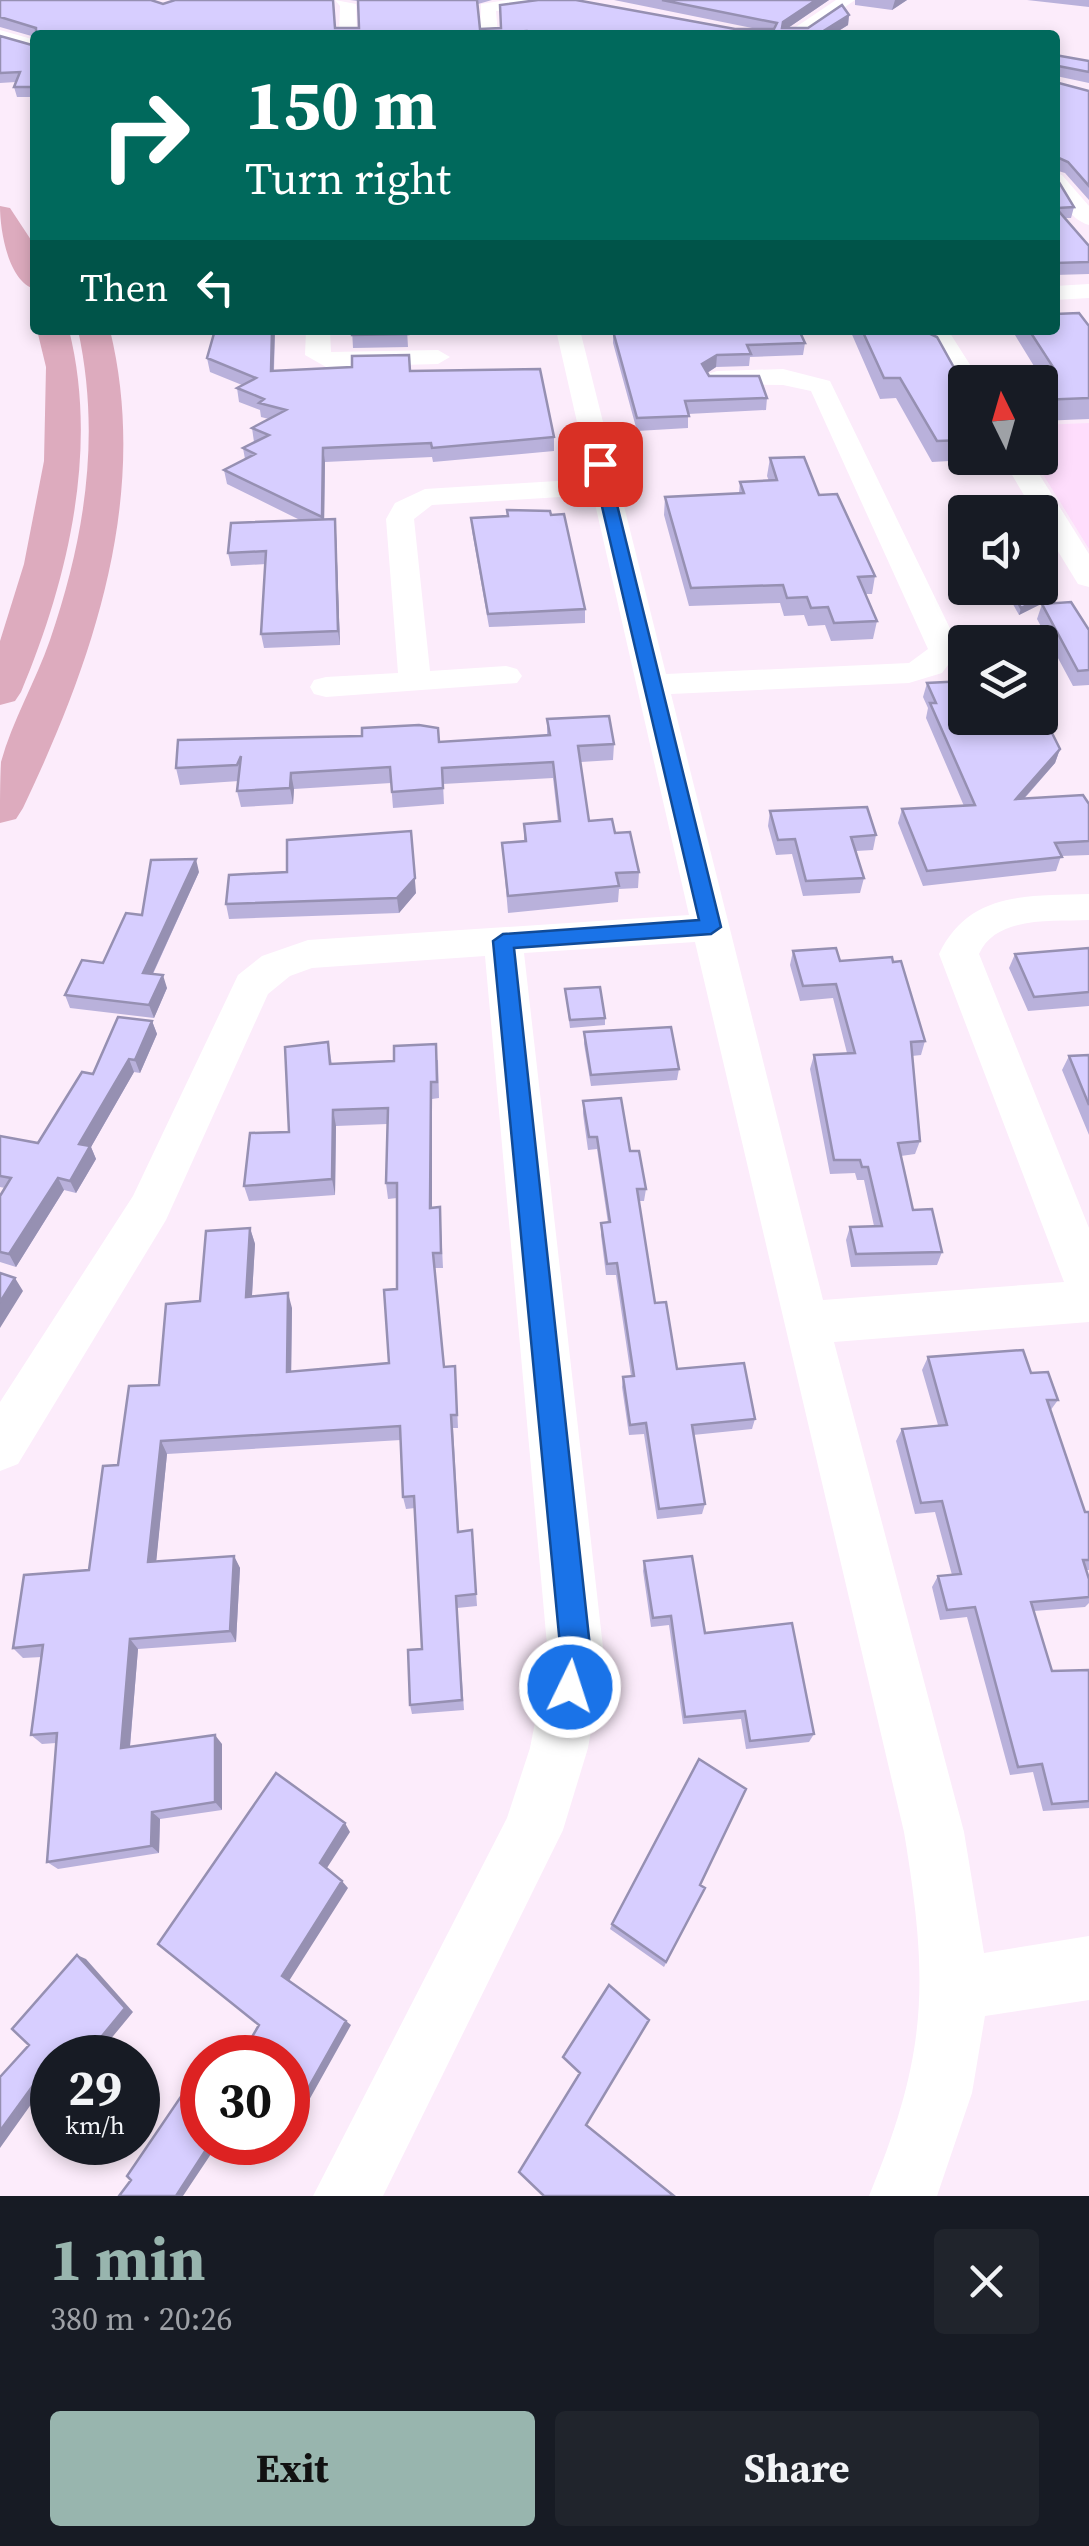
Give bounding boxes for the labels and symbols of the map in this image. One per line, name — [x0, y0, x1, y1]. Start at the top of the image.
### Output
north arrow — [948, 365, 1058, 475]
pin — [558, 422, 643, 507]
position arrow — [518, 1635, 622, 1739]
speed limit sign: 30 — [180, 2035, 310, 2165]

